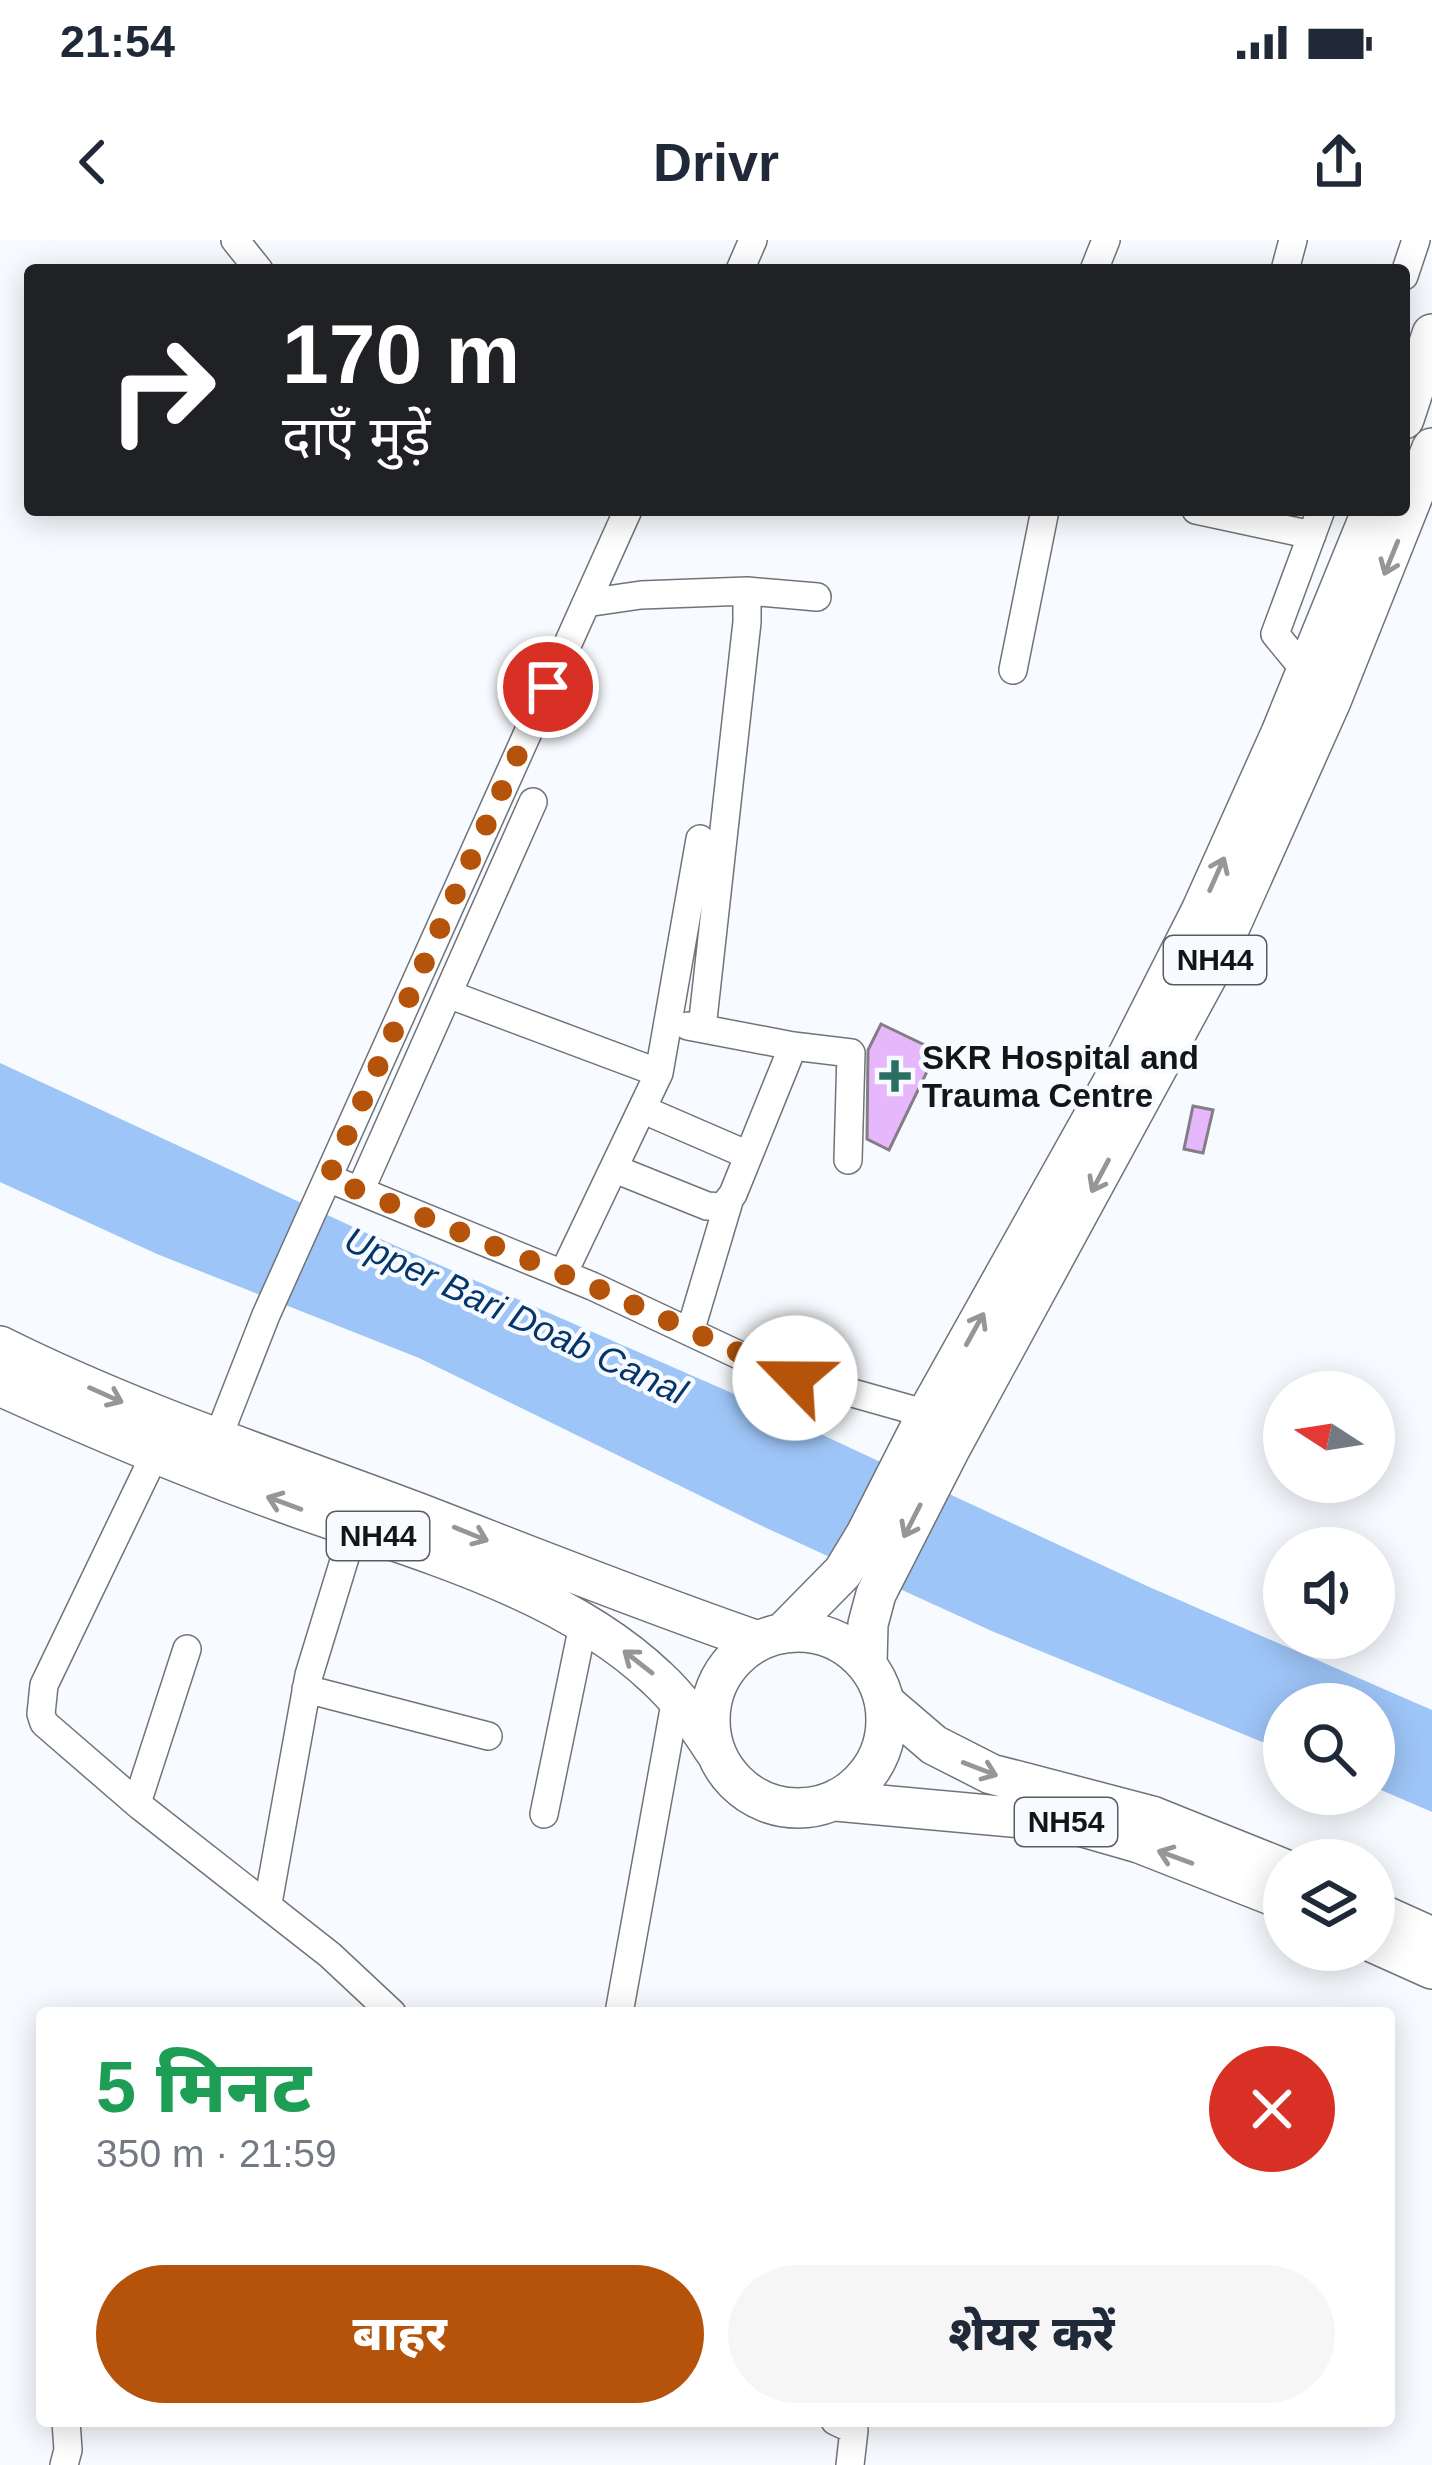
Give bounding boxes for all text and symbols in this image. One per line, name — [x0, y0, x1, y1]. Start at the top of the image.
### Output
text: 21:54 — [60, 16, 175, 67]
icon: back — [60, 129, 126, 195]
icon: share — [1306, 129, 1372, 195]
text: Drivr — [653, 132, 779, 192]
text: 170 m — [282, 307, 520, 401]
icon: right — [84, 312, 240, 468]
text: दाएँ मुड़ें — [282, 406, 431, 466]
one-way arrow — [1378, 538, 1400, 575]
pin — [497, 636, 599, 738]
icon: arrive — [515, 654, 581, 720]
one-way arrow — [1208, 857, 1230, 893]
road number: NH44 — [1164, 936, 1266, 984]
place label: SKR Hospital and Trauma Centre — [922, 1039, 1199, 1114]
marker: SKR Hospital and Trauma Centre — [879, 1060, 911, 1092]
one-way arrow — [1088, 1158, 1111, 1193]
water label: Upper Bari Doab Canal — [338, 1218, 694, 1413]
one-way arrow — [963, 1312, 987, 1347]
position arrow — [732, 1315, 858, 1441]
north arrow — [1263, 1371, 1395, 1503]
map controls — [1263, 1371, 1395, 1971]
one-way arrow — [87, 1386, 123, 1408]
one-way arrow — [266, 1491, 303, 1512]
one-way arrow — [900, 1503, 923, 1539]
road number: NH44 — [327, 1512, 429, 1560]
one-way arrow — [451, 1525, 488, 1546]
button: sound — [1263, 1527, 1395, 1659]
one-way arrow — [622, 1649, 654, 1676]
button: search — [1263, 1683, 1395, 1815]
one-way arrow — [961, 1760, 998, 1782]
road number: NH54 — [1015, 1798, 1117, 1846]
button: layers — [1263, 1839, 1395, 1971]
one-way arrow — [1158, 1844, 1195, 1866]
button: close — [1209, 2046, 1335, 2172]
text: 5 मिनट — [96, 2047, 311, 2127]
text: 350 m · 21:59 — [96, 2132, 337, 2175]
button: बाहर — [96, 2265, 704, 2403]
button: शेयर करें — [728, 2265, 1335, 2403]

